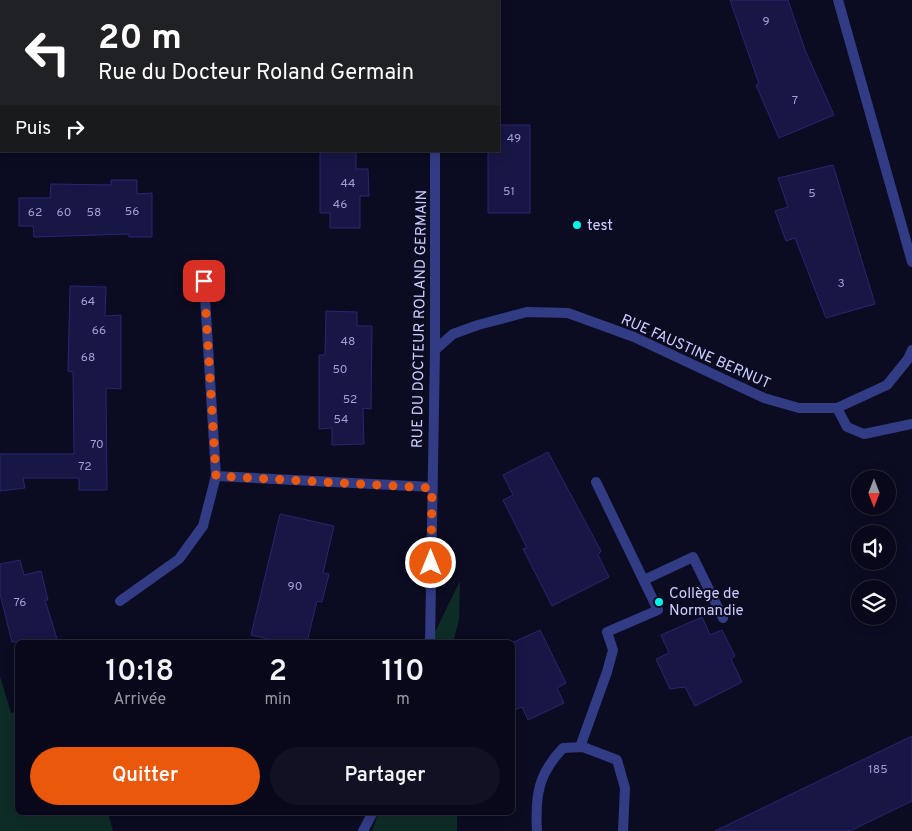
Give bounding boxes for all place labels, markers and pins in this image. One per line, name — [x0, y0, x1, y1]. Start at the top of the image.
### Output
place label: test — [587, 217, 613, 236]
marker: test — [571, 219, 583, 231]
pin — [183, 260, 225, 302]
place label: Collège de Normandie — [669, 585, 744, 621]
marker: Collège de Normandie — [653, 596, 665, 608]

